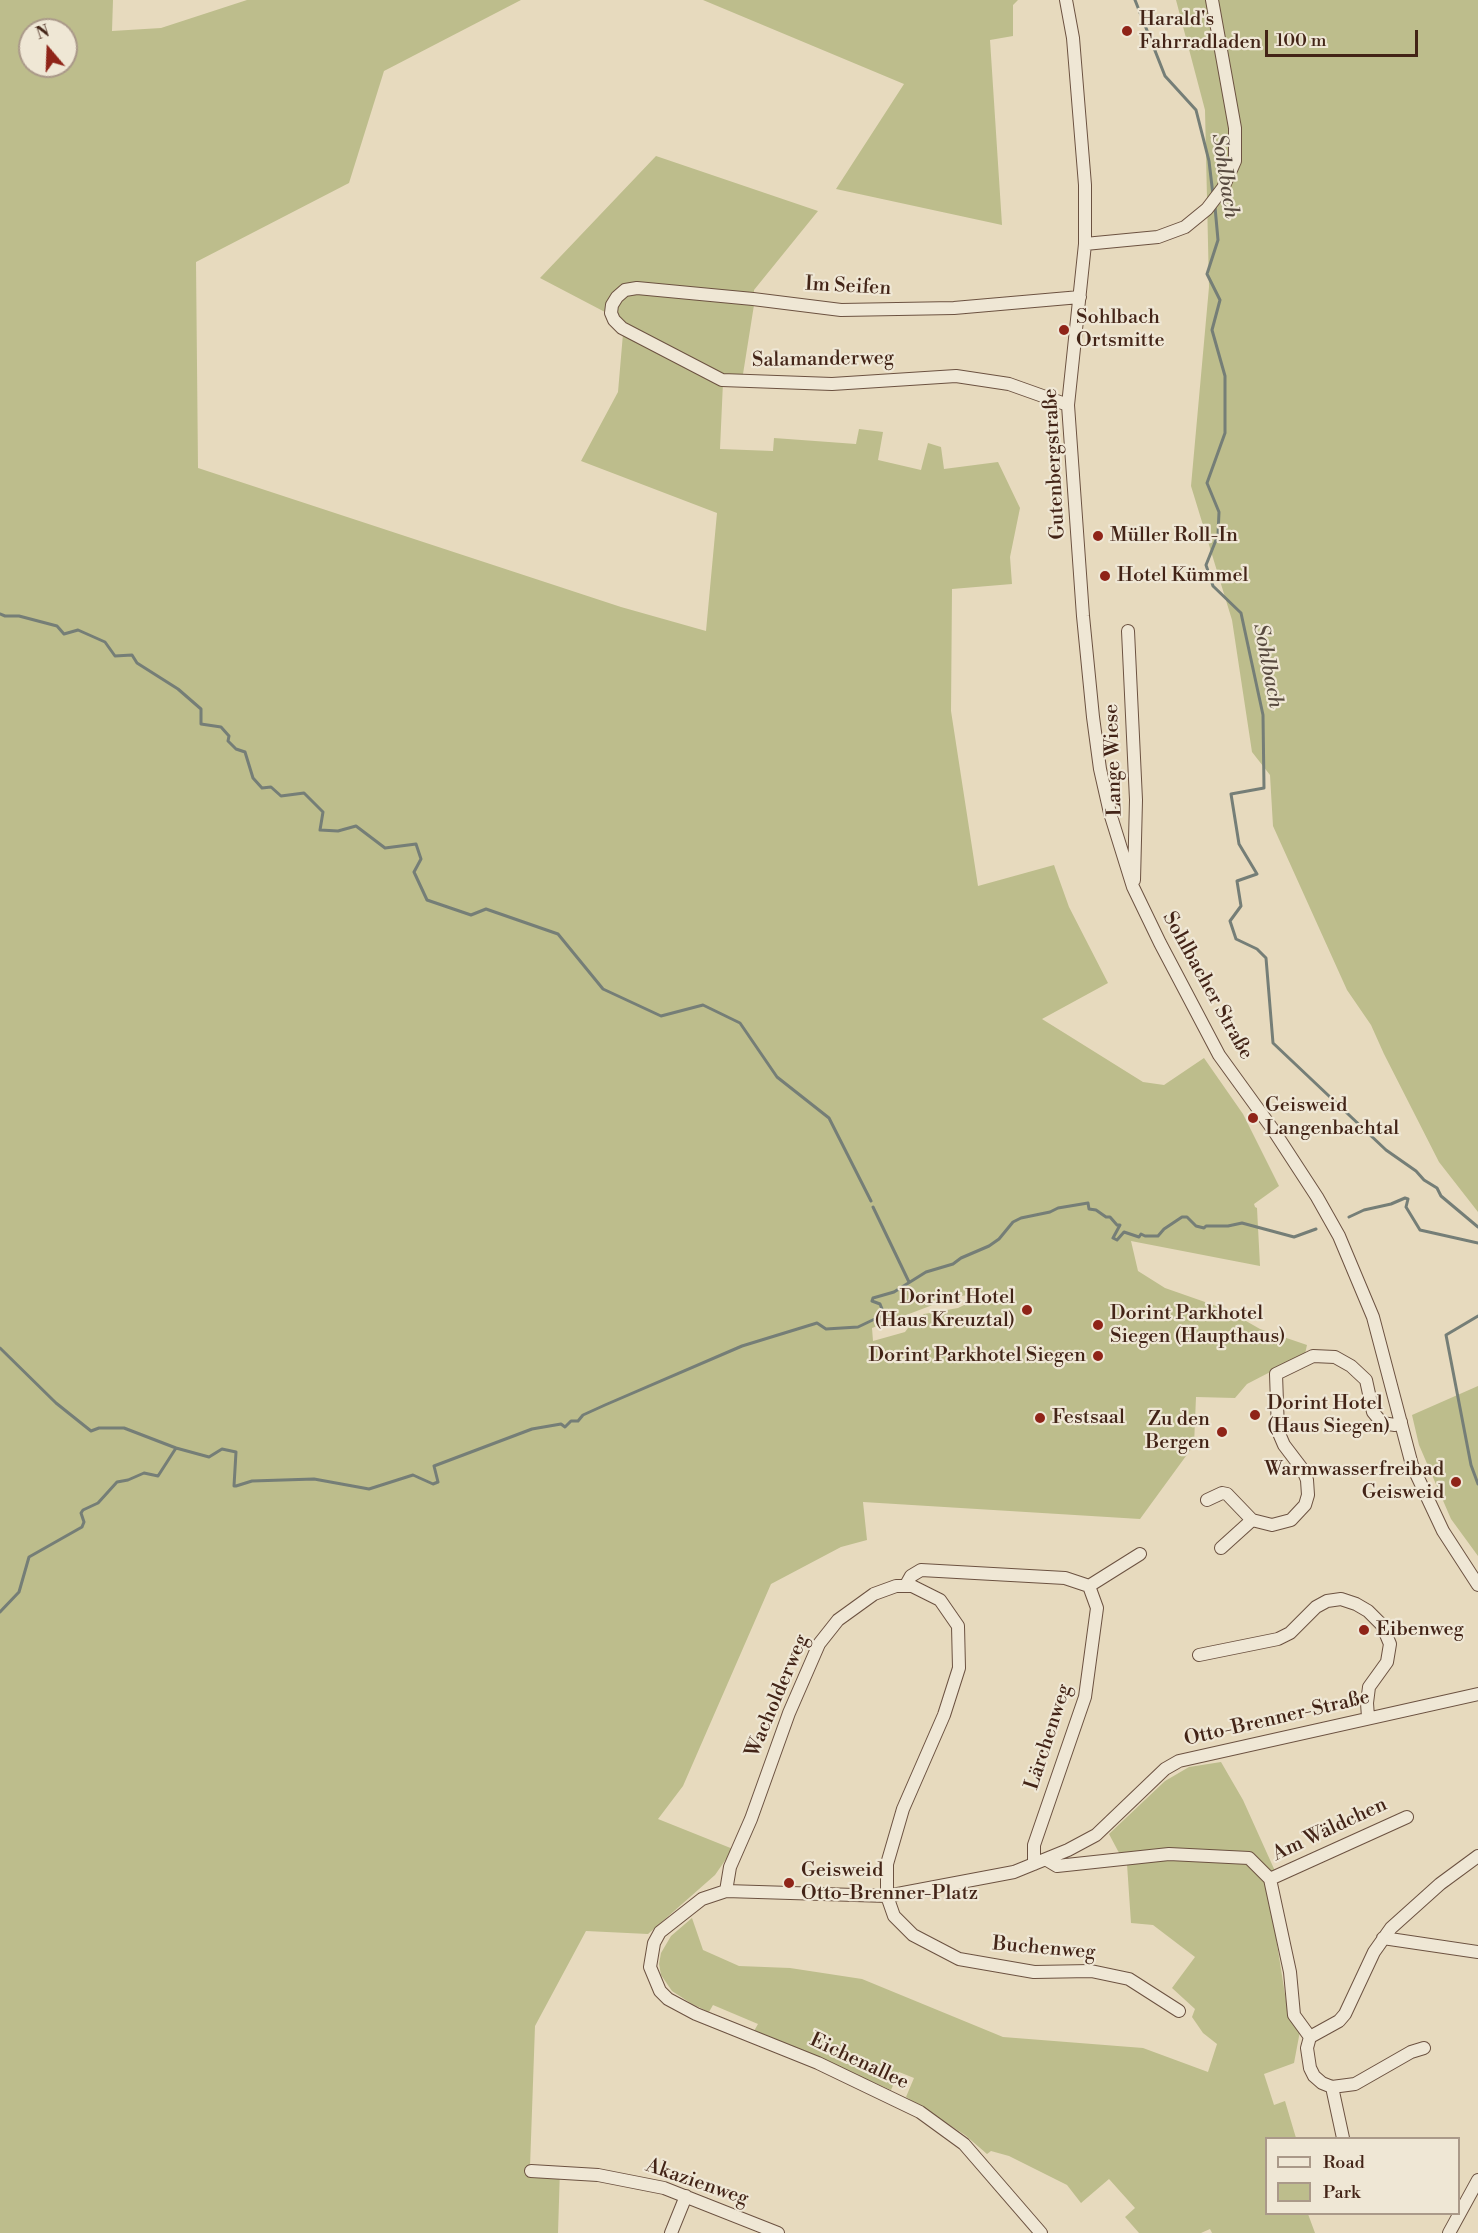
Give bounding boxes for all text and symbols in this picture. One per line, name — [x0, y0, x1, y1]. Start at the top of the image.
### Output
place label: Harald's Fahrradladen — [1139, 8, 1261, 55]
north arrow — [18, 18, 78, 78]
scale bar — [1268, 18, 1421, 56]
text: N — [34, 21, 52, 44]
marker: Harald's Fahrradladen — [1120, 24, 1134, 38]
text: 100 m — [1276, 29, 1327, 52]
water label: Sohlbach — [1205, 132, 1243, 220]
street label: Im Seifen — [804, 273, 892, 301]
place label: Sohlbach Ortsmitte — [1076, 306, 1165, 353]
marker: Sohlbach Ortsmitte — [1057, 323, 1071, 337]
street label: Salamanderweg — [752, 347, 894, 373]
street label: Gutenbergstraße — [1039, 388, 1071, 540]
place label: Müller Roll-In — [1110, 524, 1238, 548]
marker: Müller Roll-In — [1091, 529, 1105, 543]
place label: Hotel Kümmel — [1117, 564, 1249, 588]
marker: Hotel Kümmel — [1098, 569, 1112, 583]
water label: Sohlbach — [1246, 622, 1288, 710]
street label: Lange Wiese — [1100, 703, 1128, 817]
street label: Sohlbacher Straße — [1156, 908, 1258, 1064]
place label: Geisweid Langenbachtal — [1265, 1094, 1399, 1141]
marker: Geisweid Langenbachtal — [1246, 1111, 1260, 1125]
place label: Dorint Hotel (Haus Kreuztal) — [875, 1286, 1015, 1333]
place label: Dorint Parkhotel Siegen (Haupthaus) — [1110, 1302, 1285, 1349]
marker: Dorint Hotel (Haus Kreuztal) — [1020, 1303, 1034, 1317]
marker: Dorint Parkhotel Siegen (Haupthaus) — [1091, 1318, 1105, 1332]
place label: Dorint Parkhotel Siegen — [868, 1344, 1086, 1368]
marker: Dorint Parkhotel Siegen — [1091, 1349, 1105, 1363]
place label: Dorint Hotel (Haus Siegen) — [1267, 1392, 1390, 1439]
place label: Festsaal — [1052, 1406, 1125, 1430]
place label: Zu den Bergen — [1145, 1408, 1210, 1455]
marker: Dorint Hotel (Haus Siegen) — [1248, 1408, 1262, 1422]
marker: Festsaal — [1033, 1411, 1047, 1425]
marker: Zu den Bergen — [1215, 1425, 1229, 1439]
place label: Warmwasserfreibad Geisweid — [1265, 1458, 1444, 1505]
marker: Warmwasserfreibad Geisweid — [1449, 1475, 1463, 1489]
place label: Eibenweg — [1376, 1618, 1464, 1642]
marker: Eibenweg — [1357, 1623, 1371, 1637]
street label: Wacholderweg — [741, 1631, 815, 1761]
street label: Lärchenweg — [1021, 1681, 1077, 1793]
street label: Otto-Brenner-Straße — [1182, 1686, 1372, 1752]
street label: Am Wäldchen — [1269, 1793, 1391, 1867]
place label: Geisweid Otto-Brenner-Platz — [801, 1859, 978, 1906]
marker: Geisweid Otto-Brenner-Platz — [782, 1876, 796, 1890]
street label: Buchenweg — [991, 1933, 1097, 1965]
street label: Eichenallee — [806, 2029, 912, 2095]
legend — [1265, 2137, 1460, 2215]
text: Road — [1323, 2151, 1365, 2174]
street label: Akazienweg — [642, 2154, 752, 2212]
text: Park — [1323, 2181, 1360, 2204]

